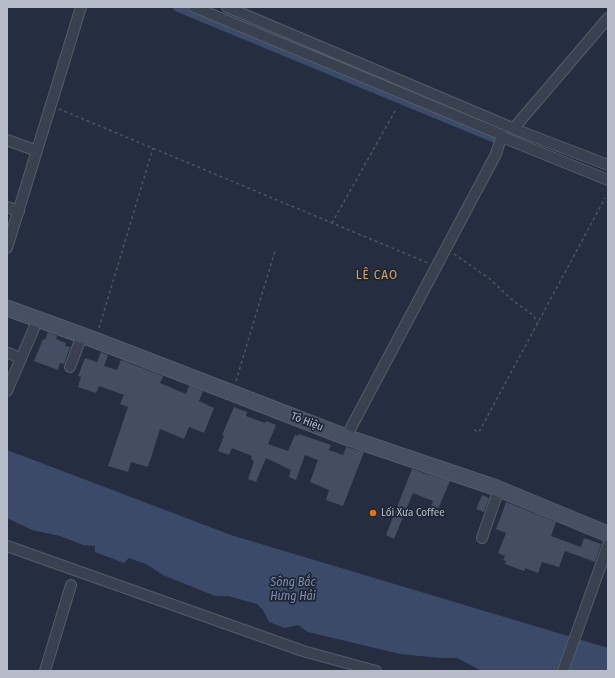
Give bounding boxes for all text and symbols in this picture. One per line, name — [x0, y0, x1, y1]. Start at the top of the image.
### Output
district label: LÊ CAO — [356, 267, 398, 283]
street label: Tô Hiệu — [289, 410, 325, 434]
place label: Lối Xưa Coffee — [381, 506, 445, 520]
marker: Lối Xưa Coffee — [368, 508, 378, 518]
water label: Sông Bắc Hưng Hải — [270, 576, 316, 604]

